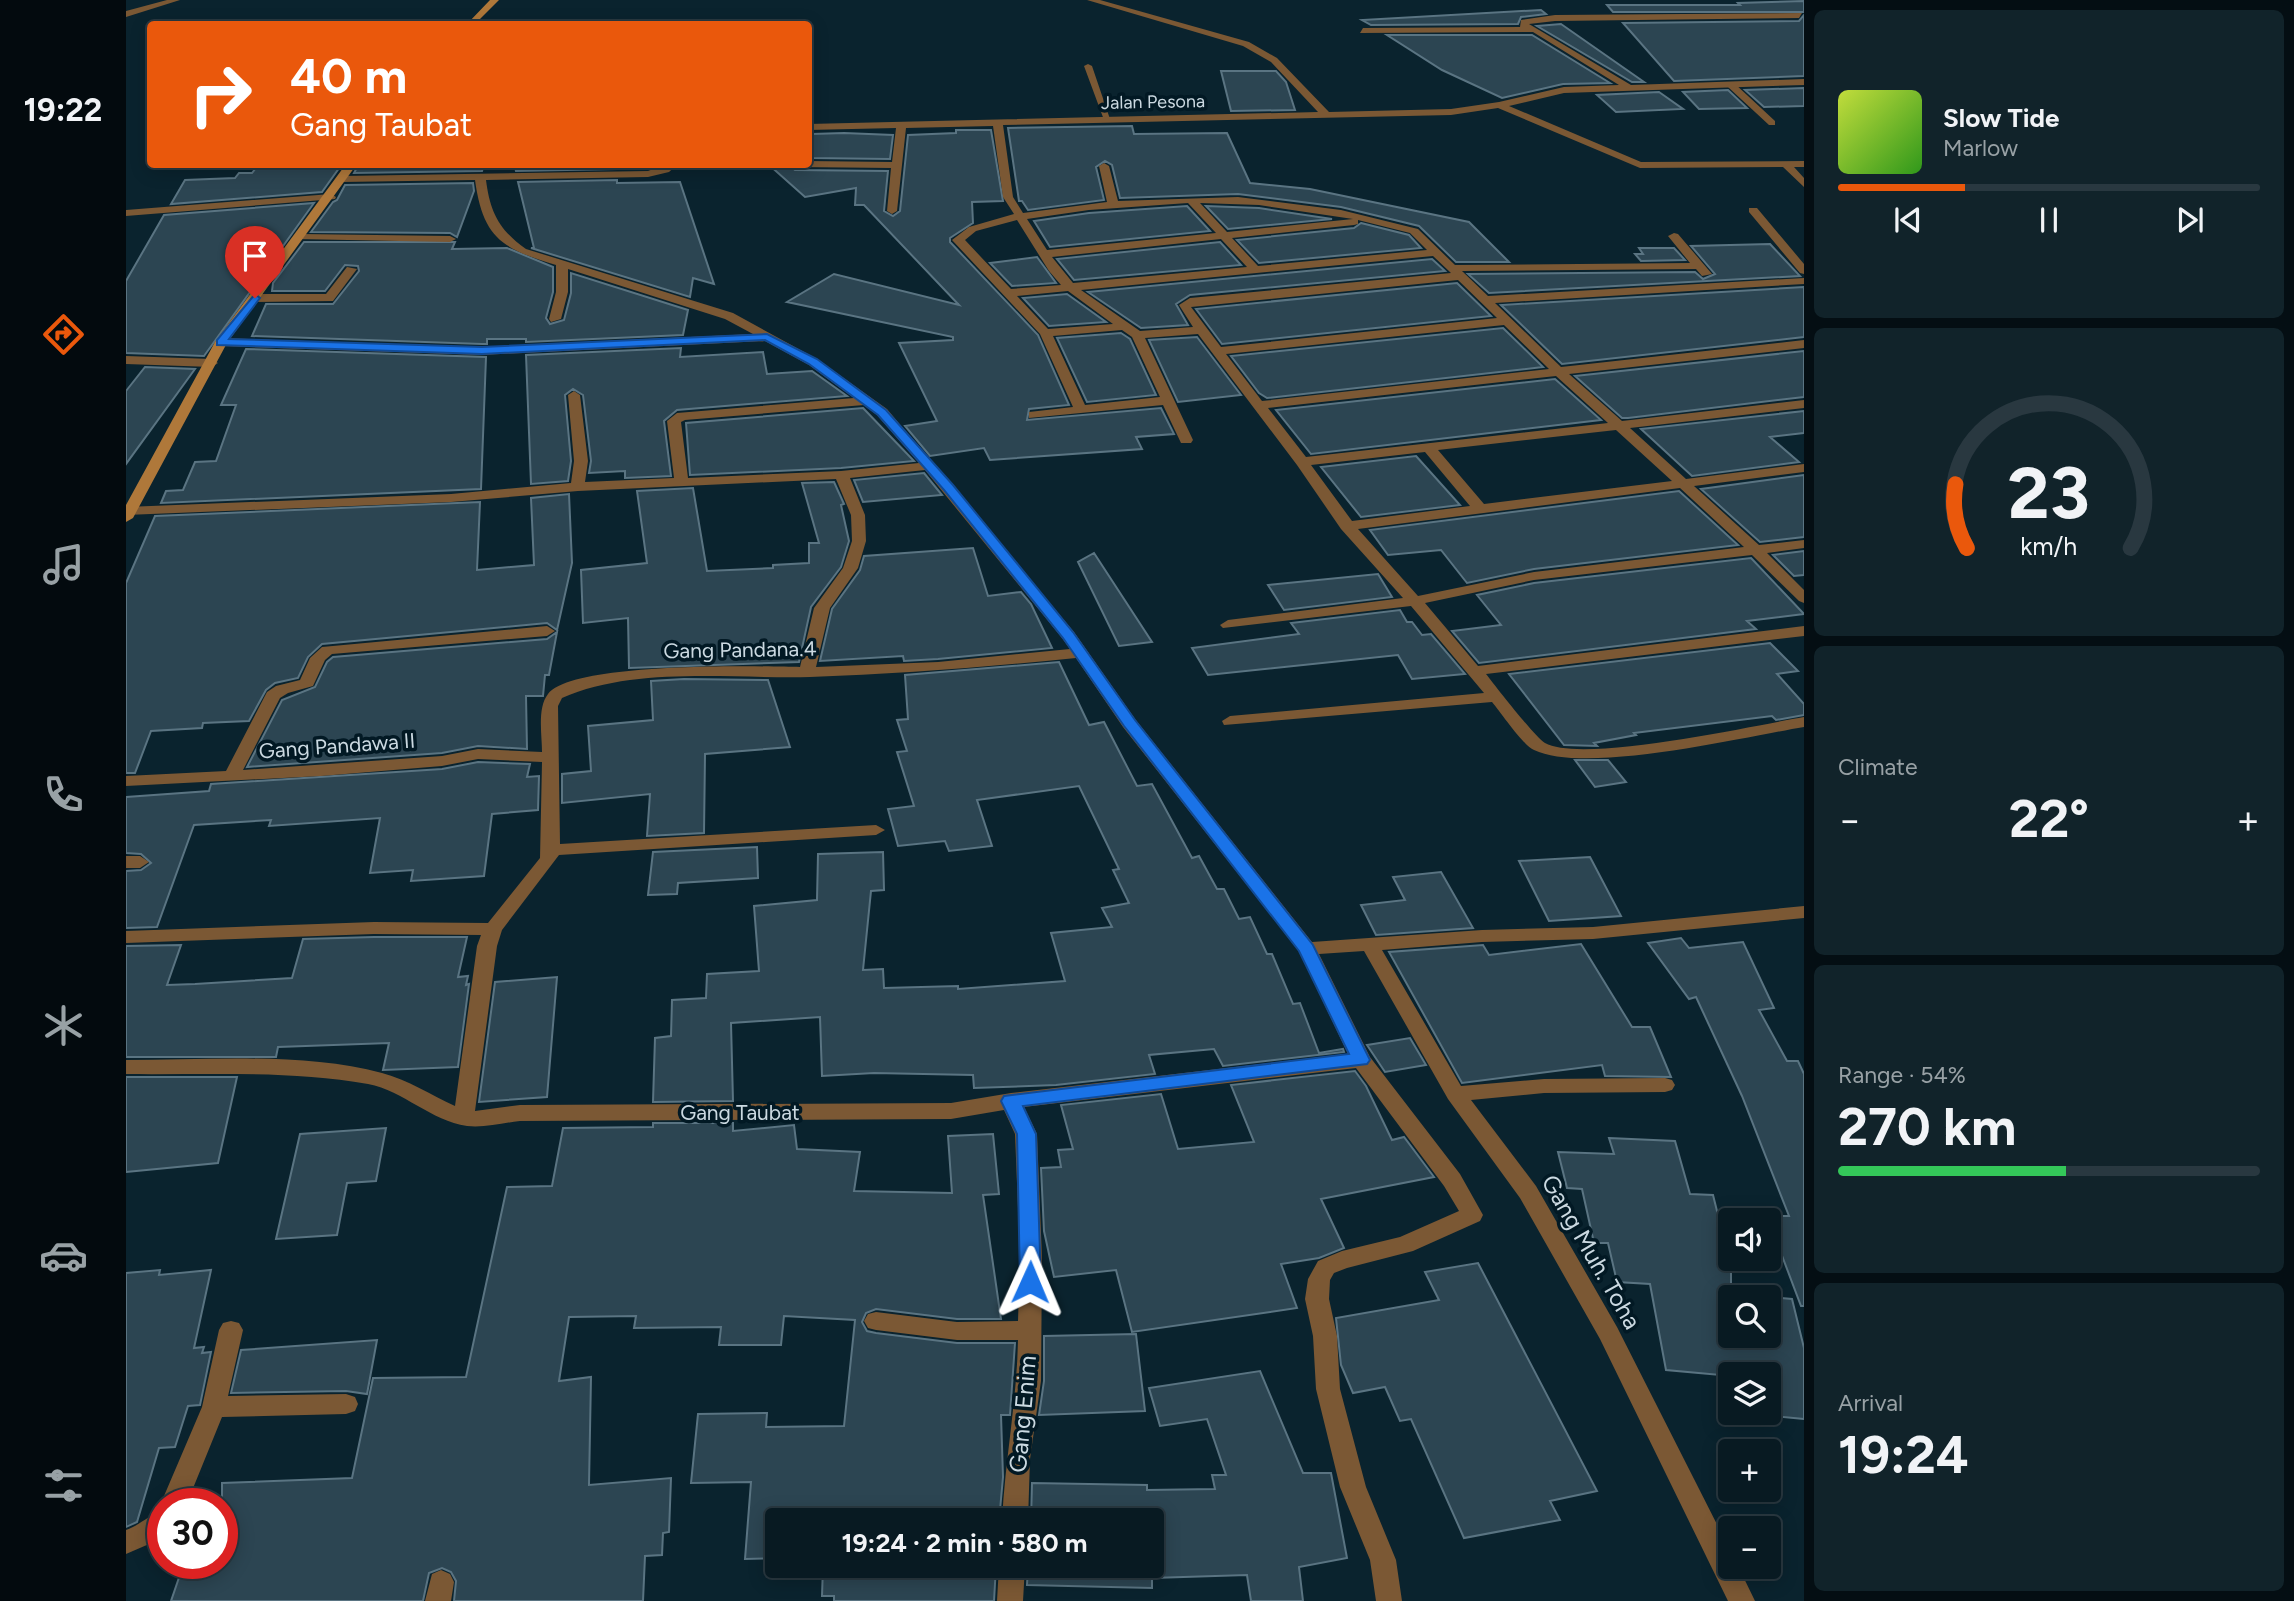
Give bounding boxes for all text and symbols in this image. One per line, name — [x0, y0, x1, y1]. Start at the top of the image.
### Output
text: 40 m — [290, 46, 407, 105]
icon: right — [175, 49, 266, 140]
street label: Jalan Pesona — [1101, 90, 1205, 114]
text: 19:22 — [24, 91, 102, 129]
text: Slow Tide — [1943, 102, 2059, 134]
text: Gang Taubat — [290, 106, 472, 144]
text: Marlow — [1943, 134, 2018, 162]
icon: previous — [1889, 201, 1927, 239]
icon: pause — [2030, 201, 2068, 239]
icon: next — [2171, 201, 2209, 239]
pin — [225, 226, 285, 298]
icon: arrive — [236, 237, 274, 275]
icon: directions — [39, 310, 88, 359]
text: 23 — [2008, 450, 2090, 537]
text: km/h — [2020, 531, 2078, 561]
icon: music — [39, 540, 88, 589]
street label: Gang Pandana.4 — [663, 636, 817, 663]
street label: Gang Pandawa II — [258, 728, 416, 763]
text: Climate — [1838, 753, 1917, 781]
icon: phone — [39, 770, 88, 819]
text: 22° — [2009, 788, 2089, 850]
text: − — [1838, 797, 1862, 843]
text: + — [2236, 797, 2260, 843]
icon: climate — [39, 1001, 88, 1050]
text: Range · 54% — [1838, 1061, 1966, 1089]
text: 270 km — [1838, 1096, 2016, 1158]
street label: Gang Taubat — [680, 1100, 800, 1125]
street label: Gang Muh. Toha — [1536, 1169, 1647, 1334]
map controls — [1718, 1208, 1781, 1579]
button: sound — [1718, 1208, 1781, 1271]
icon: car — [39, 1231, 88, 1280]
position arrow — [993, 1245, 1067, 1319]
button: search — [1718, 1285, 1781, 1348]
street label: Gang Enim — [1003, 1354, 1042, 1474]
button: layers — [1718, 1362, 1781, 1425]
text: Arrival — [1838, 1389, 1903, 1417]
text: 19:24 — [1838, 1424, 1969, 1486]
button: + — [1718, 1439, 1781, 1502]
icon: filters — [39, 1461, 88, 1510]
speed limit sign: 30 — [147, 1488, 238, 1579]
button: − — [1718, 1516, 1781, 1579]
text: 19:24 · 2 min · 580 m — [842, 1527, 1087, 1559]

